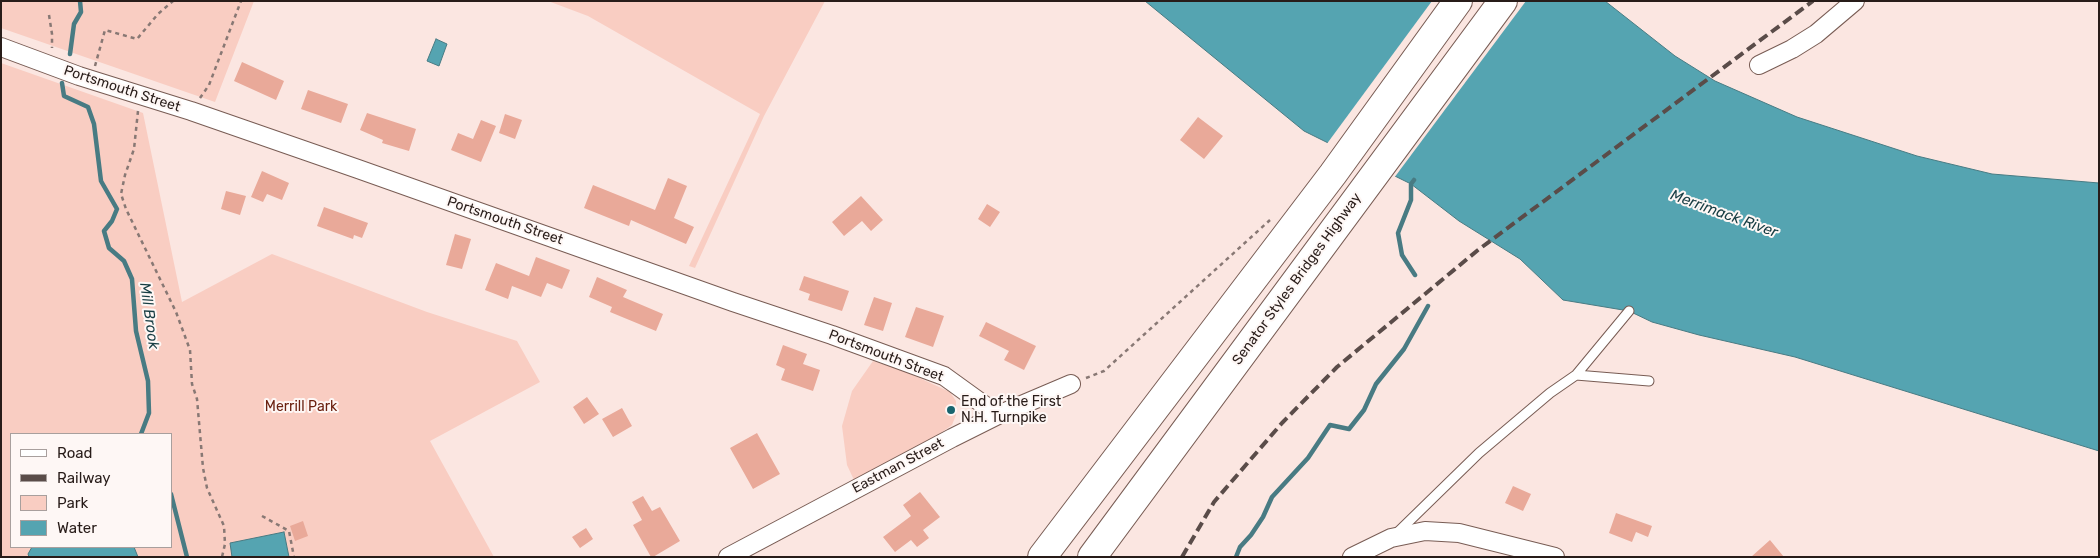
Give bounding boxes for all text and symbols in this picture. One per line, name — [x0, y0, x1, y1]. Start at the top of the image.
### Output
street label: Portsmouth Street — [62, 62, 182, 116]
water label: Merrimack River — [1668, 186, 1780, 242]
street label: Senator Styles Bridges Highway — [1229, 190, 1365, 368]
street label: Portsmouth Street — [445, 193, 565, 249]
water label: Mill Brook — [135, 281, 163, 351]
street label: Portsmouth Street — [826, 326, 946, 386]
place label: End of the First N.H. Turnpike — [961, 394, 1061, 427]
park label: Merrill Park — [265, 399, 337, 415]
marker: End of the First N.H. Turnpike — [945, 404, 957, 416]
legend — [10, 433, 172, 548]
street label: Eastman Street — [849, 435, 947, 497]
text: Road — [57, 444, 93, 462]
text: Railway — [57, 469, 111, 487]
text: Park — [57, 494, 88, 512]
text: Water — [57, 519, 97, 537]

